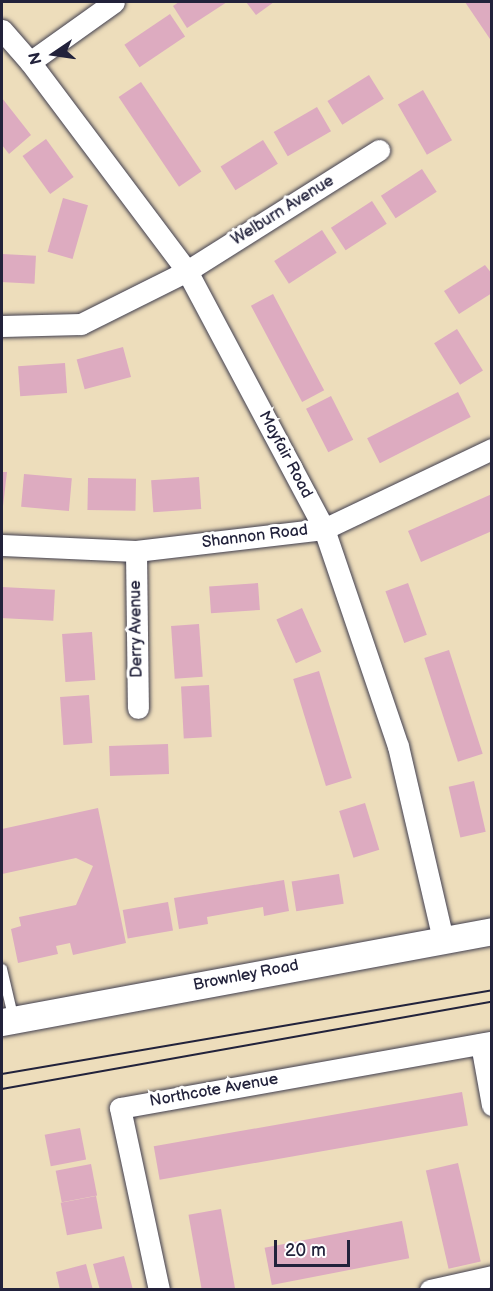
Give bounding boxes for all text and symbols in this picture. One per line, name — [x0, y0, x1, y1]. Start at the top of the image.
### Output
north arrow — [24, 24, 84, 84]
text: N — [25, 50, 47, 66]
street label: Welburn Avenue — [228, 172, 338, 250]
street label: Mayfair Road — [254, 408, 316, 502]
street label: Shannon Road — [201, 521, 309, 553]
street label: Derry Avenue — [127, 580, 147, 678]
street label: Brownley Road — [191, 956, 301, 996]
street label: Northcote Avenue — [148, 1070, 280, 1112]
scale bar — [277, 1228, 354, 1266]
text: 20 m — [285, 1240, 326, 1261]

